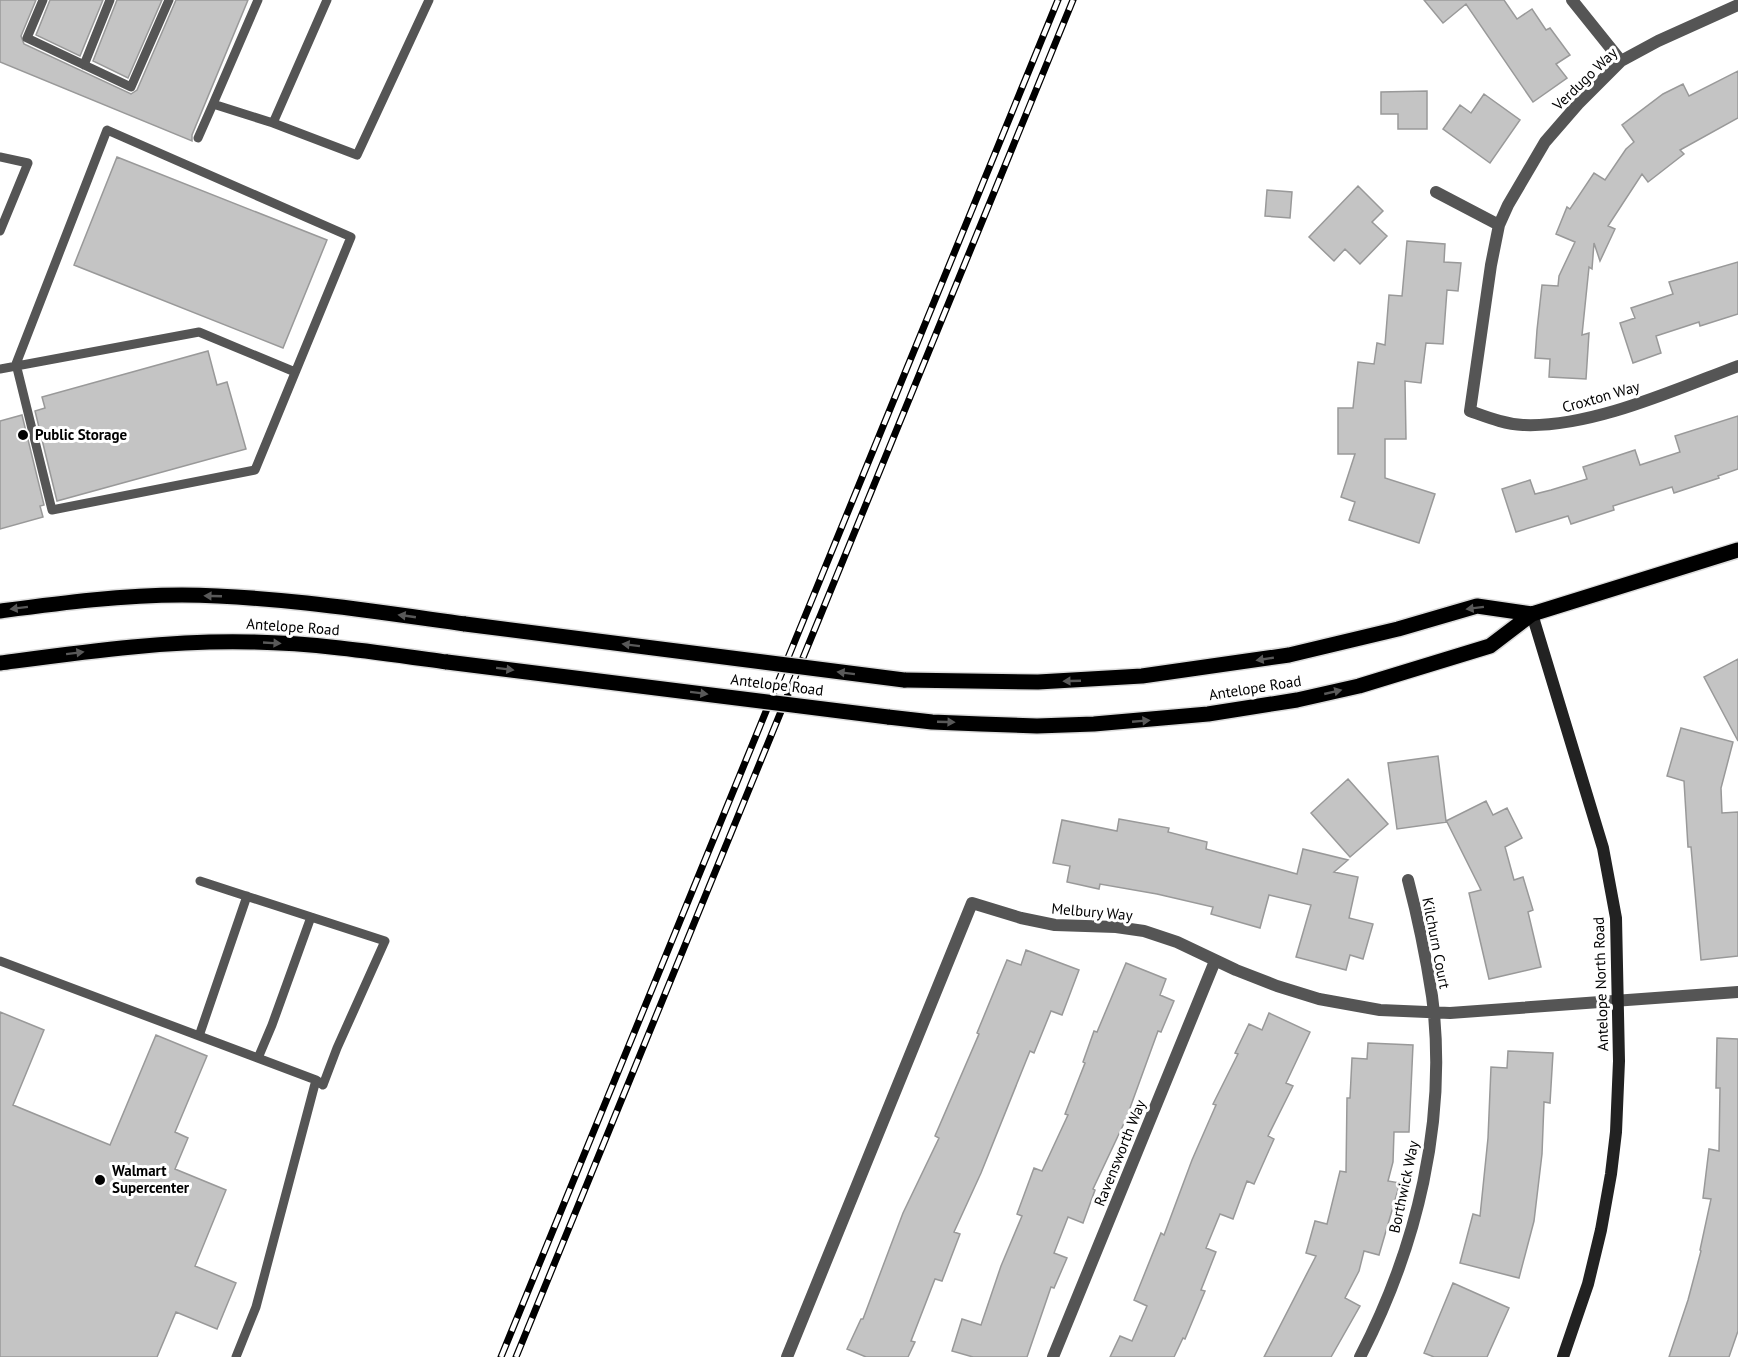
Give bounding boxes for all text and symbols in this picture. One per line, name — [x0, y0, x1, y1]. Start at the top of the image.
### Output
street label: Verdugo Way — [1548, 43, 1621, 115]
street label: Croxton Way — [1560, 376, 1642, 417]
place label: Public Storage — [35, 425, 128, 444]
marker: Public Storage — [16, 428, 30, 442]
one-way arrow — [204, 592, 223, 601]
one-way arrow — [1465, 603, 1484, 613]
one-way arrow — [9, 604, 28, 613]
one-way arrow — [397, 611, 416, 620]
street label: Antelope Road — [246, 614, 340, 639]
one-way arrow — [262, 638, 281, 648]
one-way arrow — [622, 640, 641, 650]
one-way arrow — [66, 649, 85, 658]
one-way arrow — [1256, 655, 1275, 664]
one-way arrow — [496, 664, 515, 674]
one-way arrow — [836, 668, 855, 677]
street label: Antelope Road — [730, 669, 825, 700]
street label: Antelope Road — [1207, 671, 1303, 704]
one-way arrow — [1062, 676, 1081, 686]
one-way arrow — [1324, 686, 1343, 696]
one-way arrow — [689, 688, 708, 698]
one-way arrow — [1131, 716, 1150, 725]
one-way arrow — [936, 718, 955, 727]
street label: Kilchurn Court — [1418, 896, 1455, 990]
street label: Melbury Way — [1051, 898, 1134, 925]
street label: Antelope North Road — [1589, 917, 1612, 1052]
street label: Ravensworth Way — [1090, 1097, 1150, 1209]
street label: Borthwick Way — [1384, 1139, 1423, 1235]
place label: Walmart Supercenter — [112, 1161, 190, 1197]
marker: Walmart Supercenter — [93, 1173, 107, 1187]

